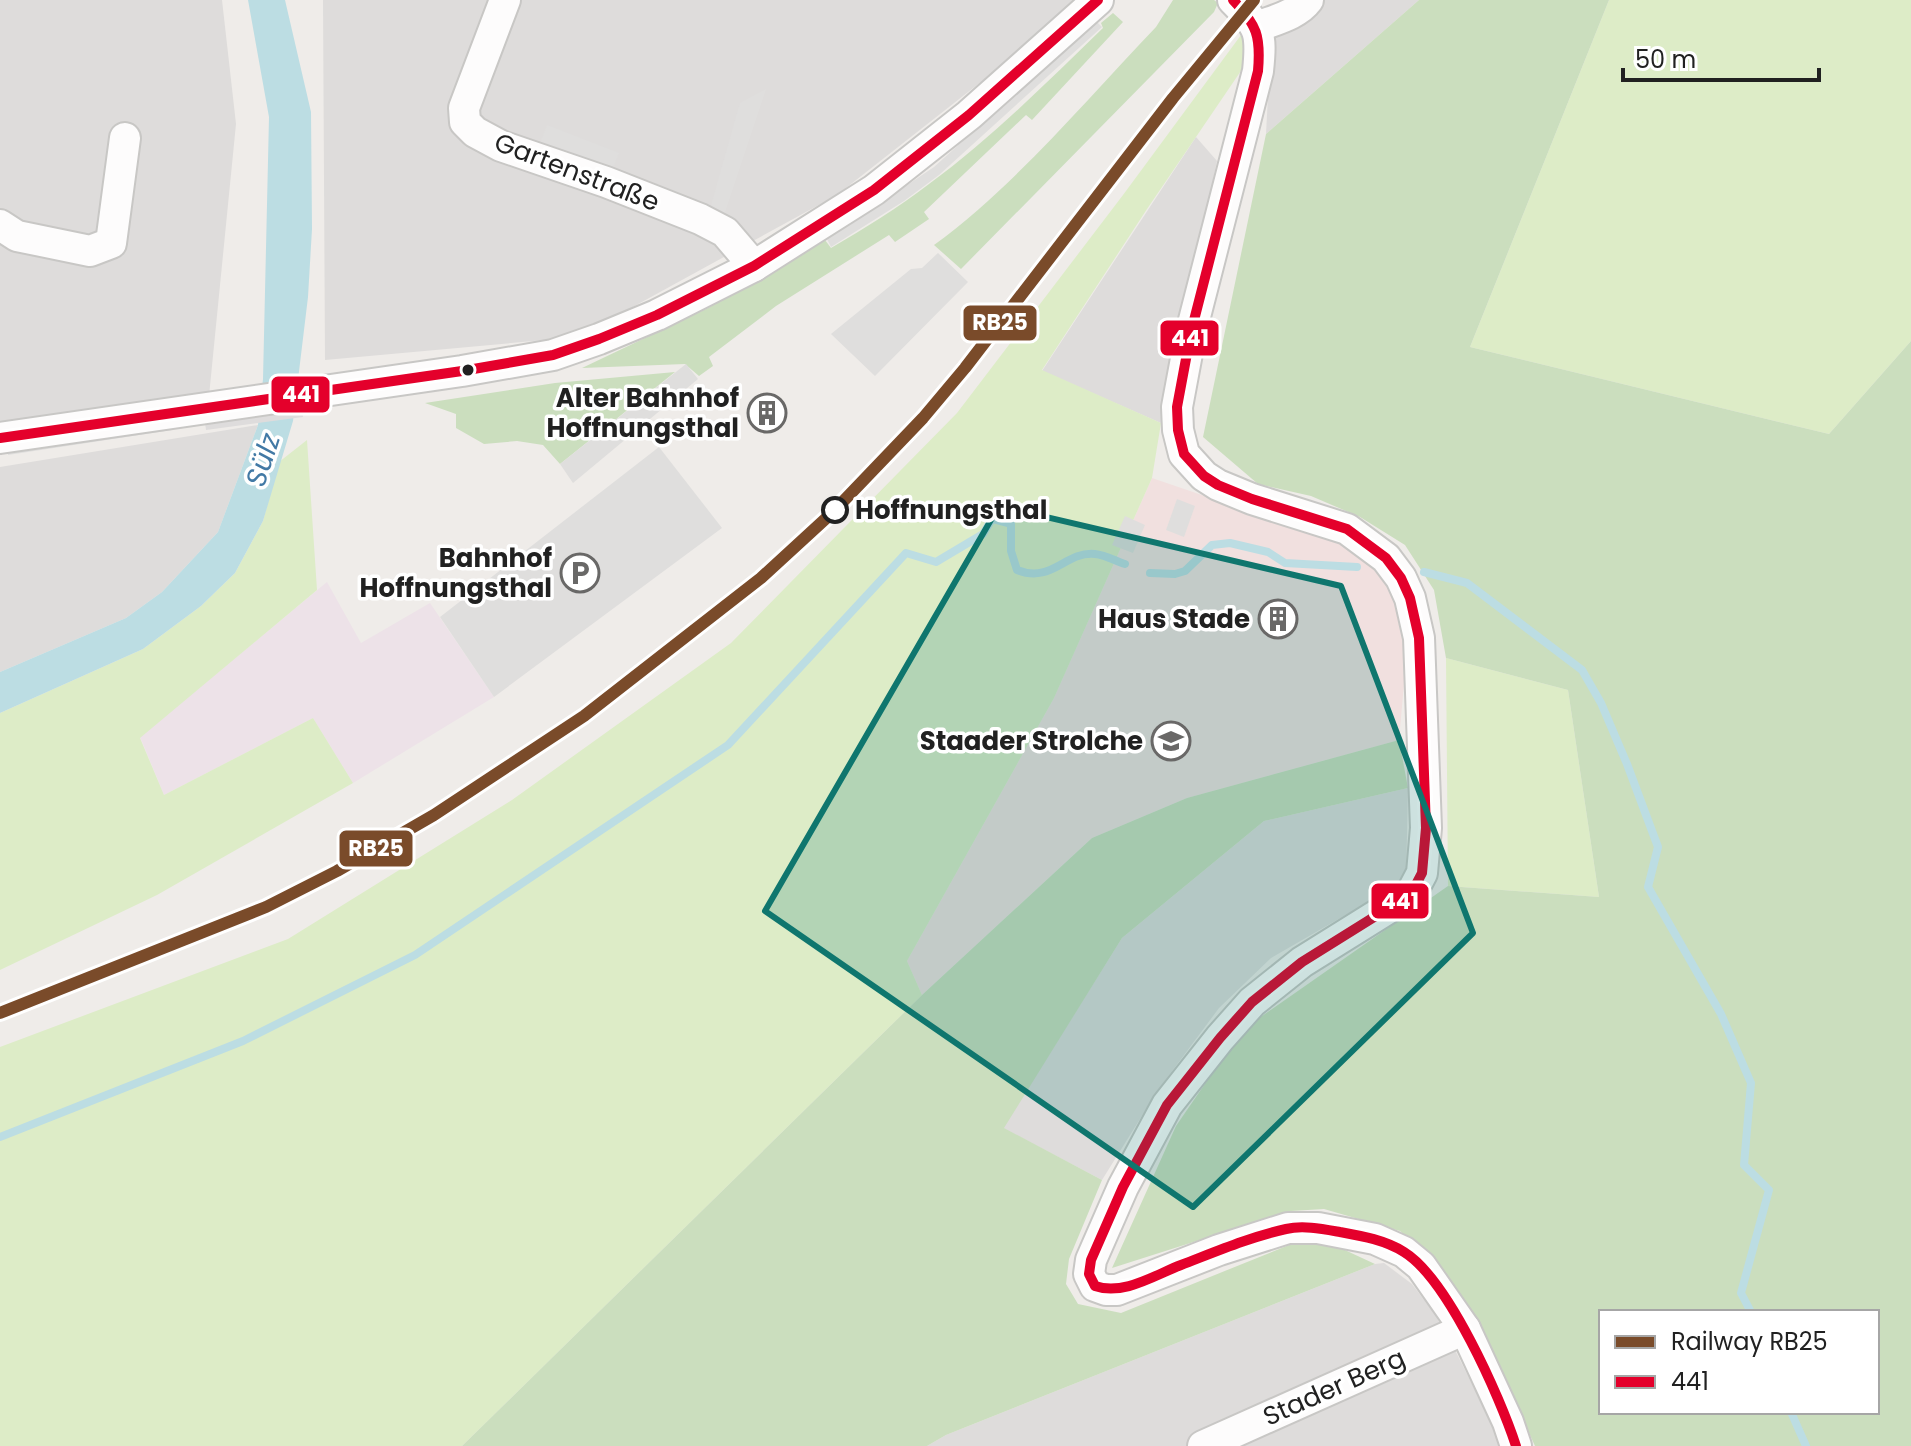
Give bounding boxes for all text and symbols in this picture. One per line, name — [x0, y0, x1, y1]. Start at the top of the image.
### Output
scale bar — [1623, 32, 1819, 82]
text: 50 m — [1635, 43, 1696, 76]
street label: Gartenstraße — [489, 124, 665, 220]
line badge: RB25 — [962, 304, 1038, 342]
text: RB25 — [972, 307, 1028, 338]
line badge: 441 — [1159, 319, 1220, 357]
text: 441 — [1171, 323, 1209, 354]
unlabelled marker — [460, 362, 476, 378]
line badge: 441 — [270, 375, 331, 414]
text: 441 — [282, 379, 320, 410]
place label: Alter Bahnhof Hoffnungsthal — [547, 380, 739, 446]
building icon: Alter Bahnhof Hoffnungsthal — [746, 392, 788, 434]
water label: Sülz — [236, 428, 290, 492]
place label: Hoffnungsthal — [855, 492, 1047, 528]
marker: Hoffnungsthal — [822, 497, 848, 523]
place label: Bahnhof Hoffnungsthal — [360, 540, 552, 606]
parking icon: Bahnhof Hoffnungsthal — [559, 552, 601, 594]
building icon: Haus Stade — [1257, 598, 1299, 640]
place label: Haus Stade — [1098, 601, 1250, 637]
school or university icon: Staader Strolche — [1150, 720, 1192, 762]
place label: Staader Strolche — [920, 723, 1143, 759]
line badge: RB25 — [338, 829, 414, 868]
text: RB25 — [348, 833, 404, 864]
line badge: 441 — [1370, 882, 1430, 920]
text: 441 — [1381, 886, 1419, 917]
legend — [1599, 1310, 1879, 1414]
text: Railway RB25 — [1671, 1325, 1828, 1358]
street label: Stader Berg — [1257, 1340, 1411, 1434]
text: 441 — [1671, 1365, 1709, 1398]

